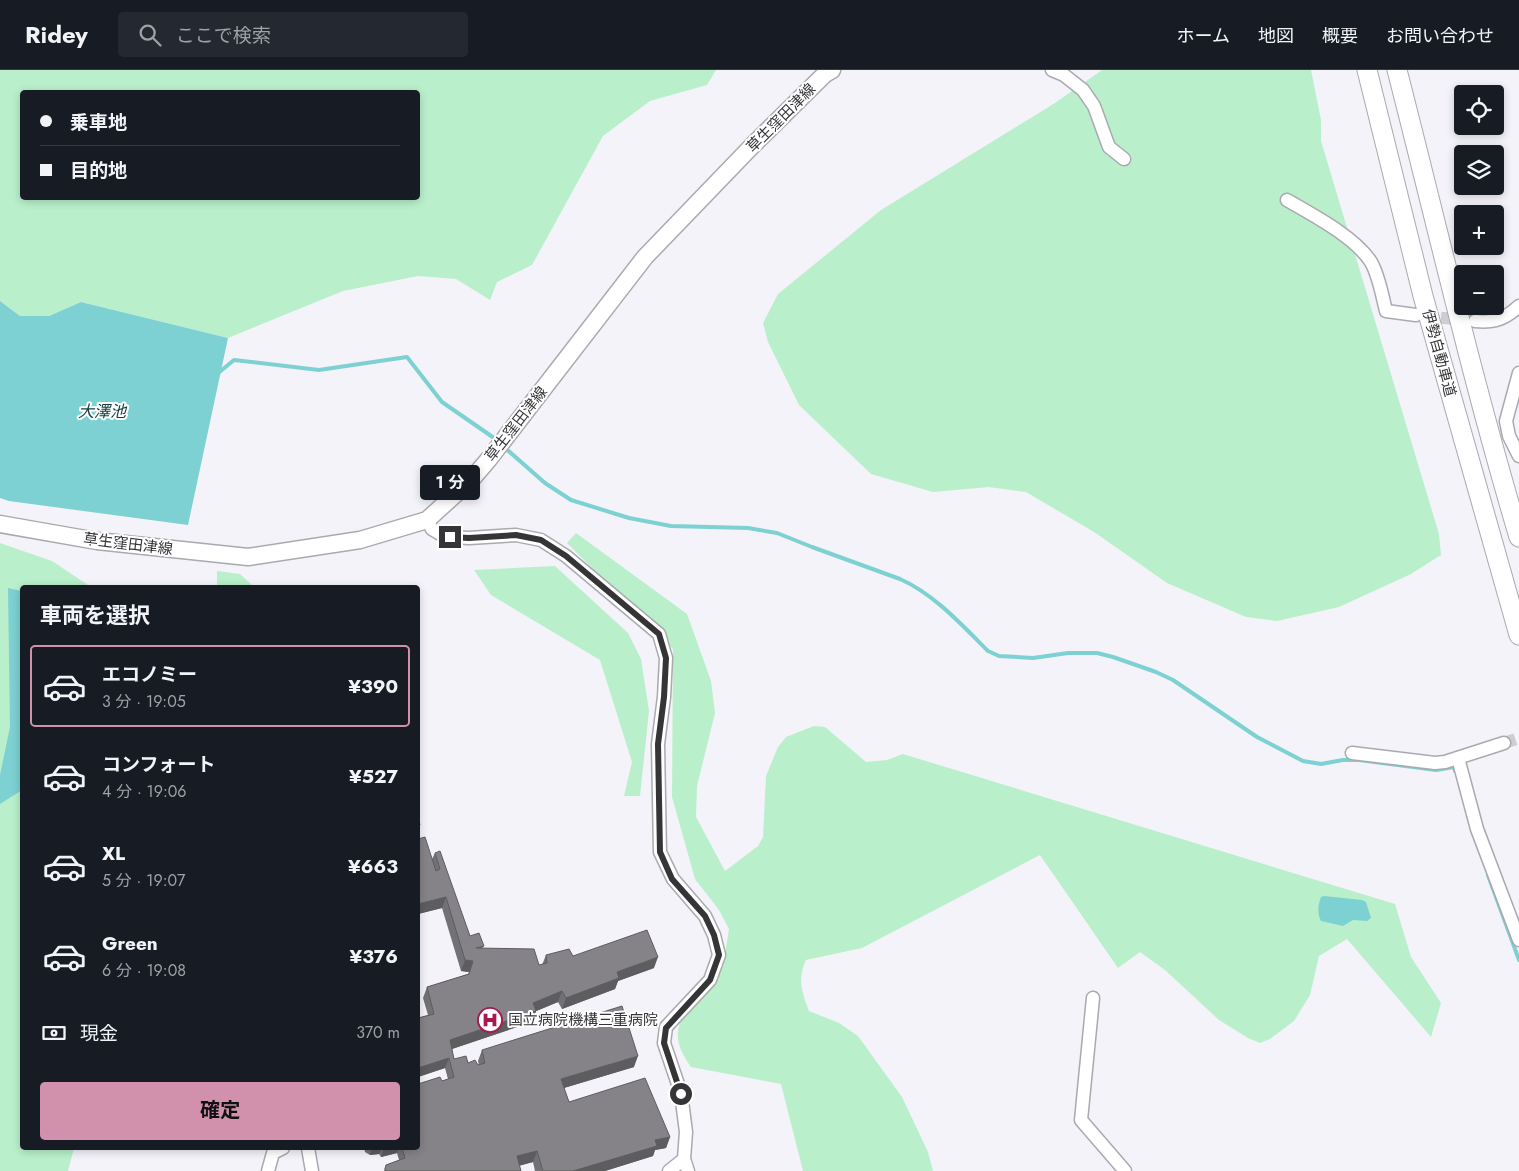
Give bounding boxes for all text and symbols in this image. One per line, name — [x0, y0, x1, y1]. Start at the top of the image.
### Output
search box — [118, 12, 468, 57]
text: Ridey — [25, 17, 88, 52]
icon: search — [136, 21, 164, 49]
text: ここで検索 — [176, 22, 271, 49]
text: ホーム — [1177, 23, 1230, 49]
text: 地図 — [1258, 23, 1294, 49]
text: 概要 — [1322, 23, 1358, 49]
text: お問い合わせ — [1386, 23, 1494, 49]
street label: 草生窪田津線 — [741, 78, 821, 158]
map controls — [1454, 85, 1504, 315]
button: locate — [1454, 85, 1504, 135]
text: 乗車地 — [70, 109, 127, 136]
button: layers — [1454, 145, 1504, 195]
text: 目的地 — [70, 157, 127, 184]
button: + — [1454, 205, 1504, 255]
button: − — [1454, 265, 1504, 315]
street label: 伊勢自動車道 — [1417, 307, 1461, 399]
street label: 草生窪田津線 — [480, 382, 552, 466]
water label: 大澤池 — [78, 400, 128, 423]
callout: 1 分 — [420, 464, 480, 500]
text: 1 分 — [436, 471, 464, 494]
route end — [439, 526, 461, 548]
street label: 草生窪田津線 — [82, 528, 174, 560]
text: 車両を選択 — [40, 599, 150, 631]
text: エコノミー — [102, 661, 197, 688]
icon: car — [42, 664, 87, 709]
text: ¥390 — [348, 673, 398, 700]
text: 3 分 · 19:05 — [102, 690, 186, 713]
text: コンフォート — [102, 751, 215, 778]
icon: car — [42, 754, 87, 799]
text: ¥527 — [349, 763, 398, 790]
text: 4 分 · 19:06 — [102, 780, 187, 803]
text: XL — [102, 840, 125, 867]
icon: car — [42, 844, 87, 889]
text: ¥663 — [348, 853, 398, 880]
text: 5 分 · 19:07 — [102, 869, 185, 892]
text: Green — [102, 930, 158, 957]
icon: car — [42, 934, 87, 979]
text: ¥376 — [350, 943, 398, 970]
text: 6 分 · 19:08 — [102, 959, 186, 982]
hospital icon: 国立病院機構三重病院 — [477, 1007, 503, 1033]
place label: 国立病院機構三重病院 — [508, 1009, 658, 1031]
icon: cash — [40, 1019, 68, 1047]
text: 現金 — [80, 1020, 118, 1047]
text: 370 m — [356, 1021, 400, 1044]
button: 確定 — [40, 1082, 400, 1140]
route start — [670, 1083, 692, 1105]

